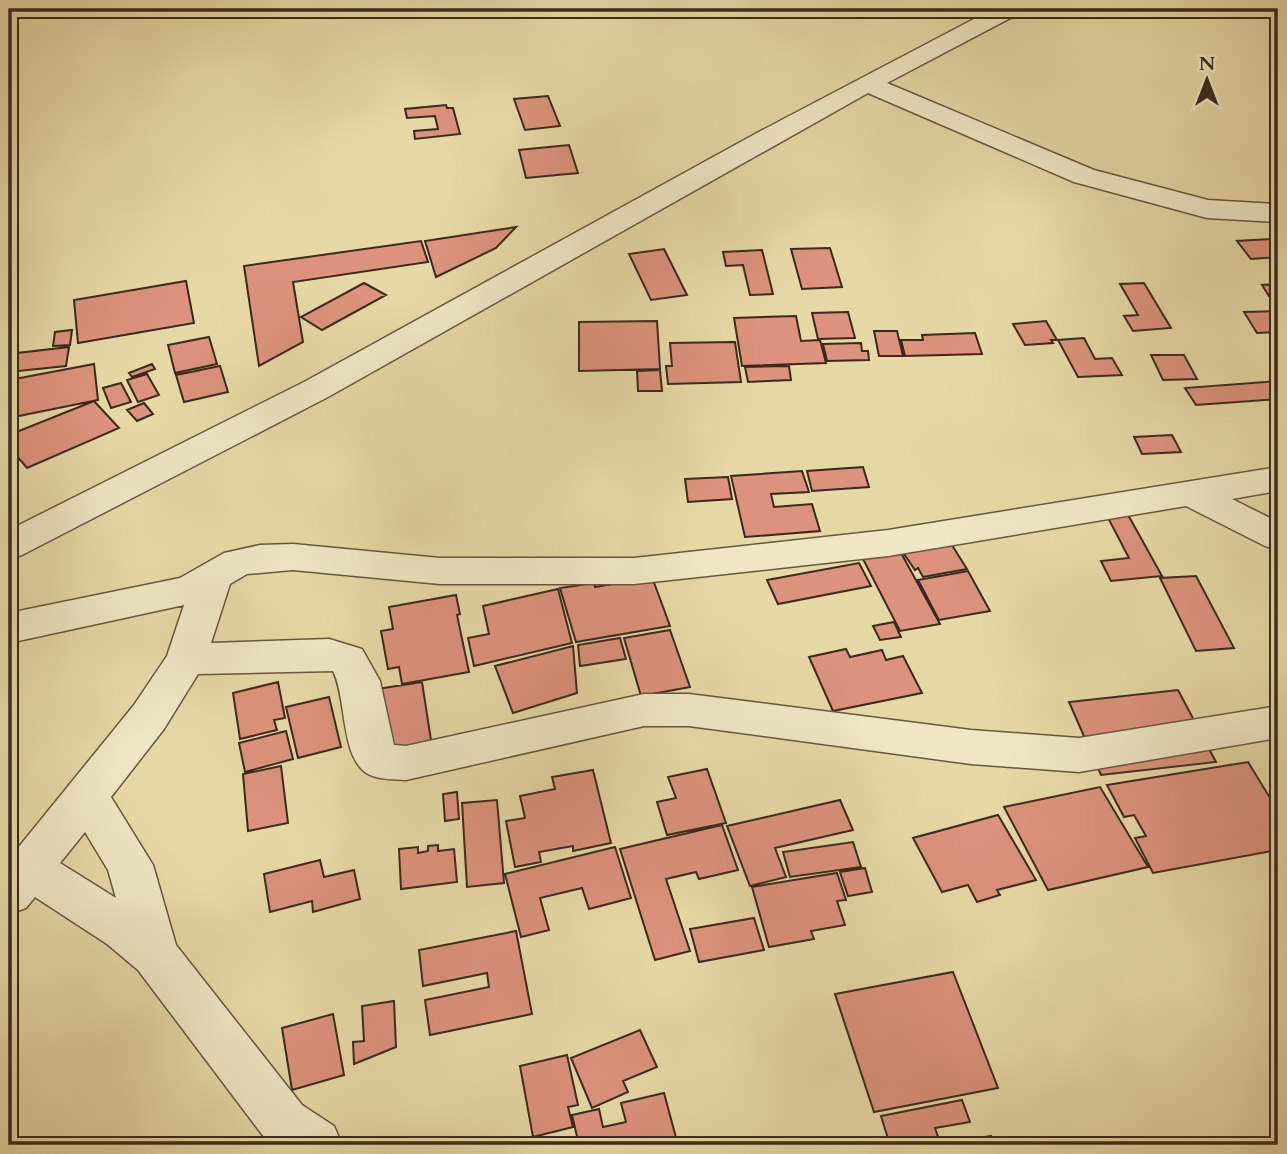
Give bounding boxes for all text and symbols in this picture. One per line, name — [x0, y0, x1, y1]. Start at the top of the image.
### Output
north arrow — [1172, 46, 1242, 116]
text: N — [1199, 51, 1216, 77]

